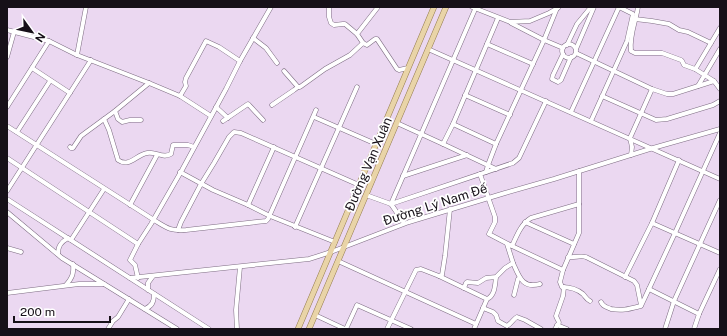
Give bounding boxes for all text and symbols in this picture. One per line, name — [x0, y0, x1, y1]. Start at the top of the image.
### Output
north arrow — [12, 12, 52, 52]
text: N — [33, 31, 48, 44]
street label: Đường Vạn Xuân — [342, 115, 395, 213]
street label: Đường Lý Nam Đế — [381, 180, 490, 228]
scale bar — [14, 298, 110, 324]
text: 200 m — [20, 305, 55, 319]

